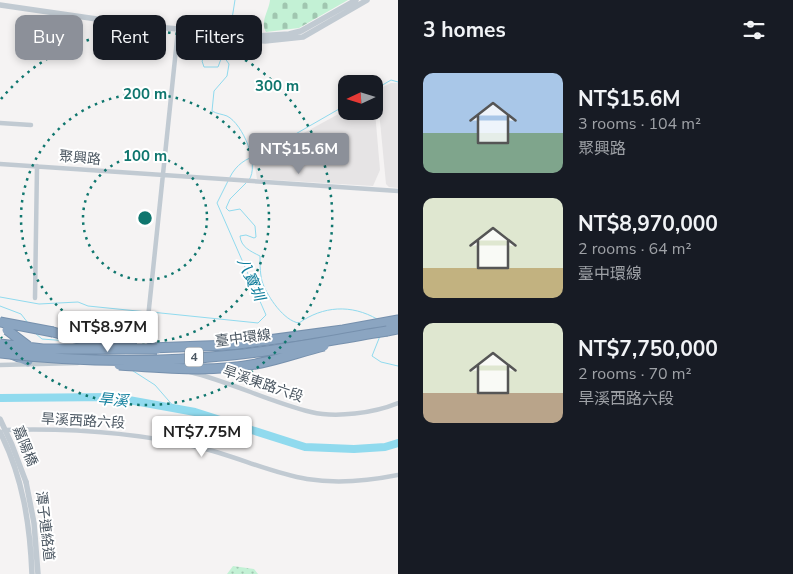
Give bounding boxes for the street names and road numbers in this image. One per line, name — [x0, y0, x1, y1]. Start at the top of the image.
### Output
street label: 聚興路 — [58, 147, 102, 169]
street label: 臺中環線 — [214, 325, 272, 351]
road number: 4 — [185, 348, 203, 367]
street label: 旱溪東路六段 — [220, 361, 306, 407]
street label: 旱溪西路六段 — [41, 409, 125, 433]
street label: 嘉陽橋 — [8, 423, 42, 469]
street label: 潭子連絡道 — [31, 490, 59, 562]

